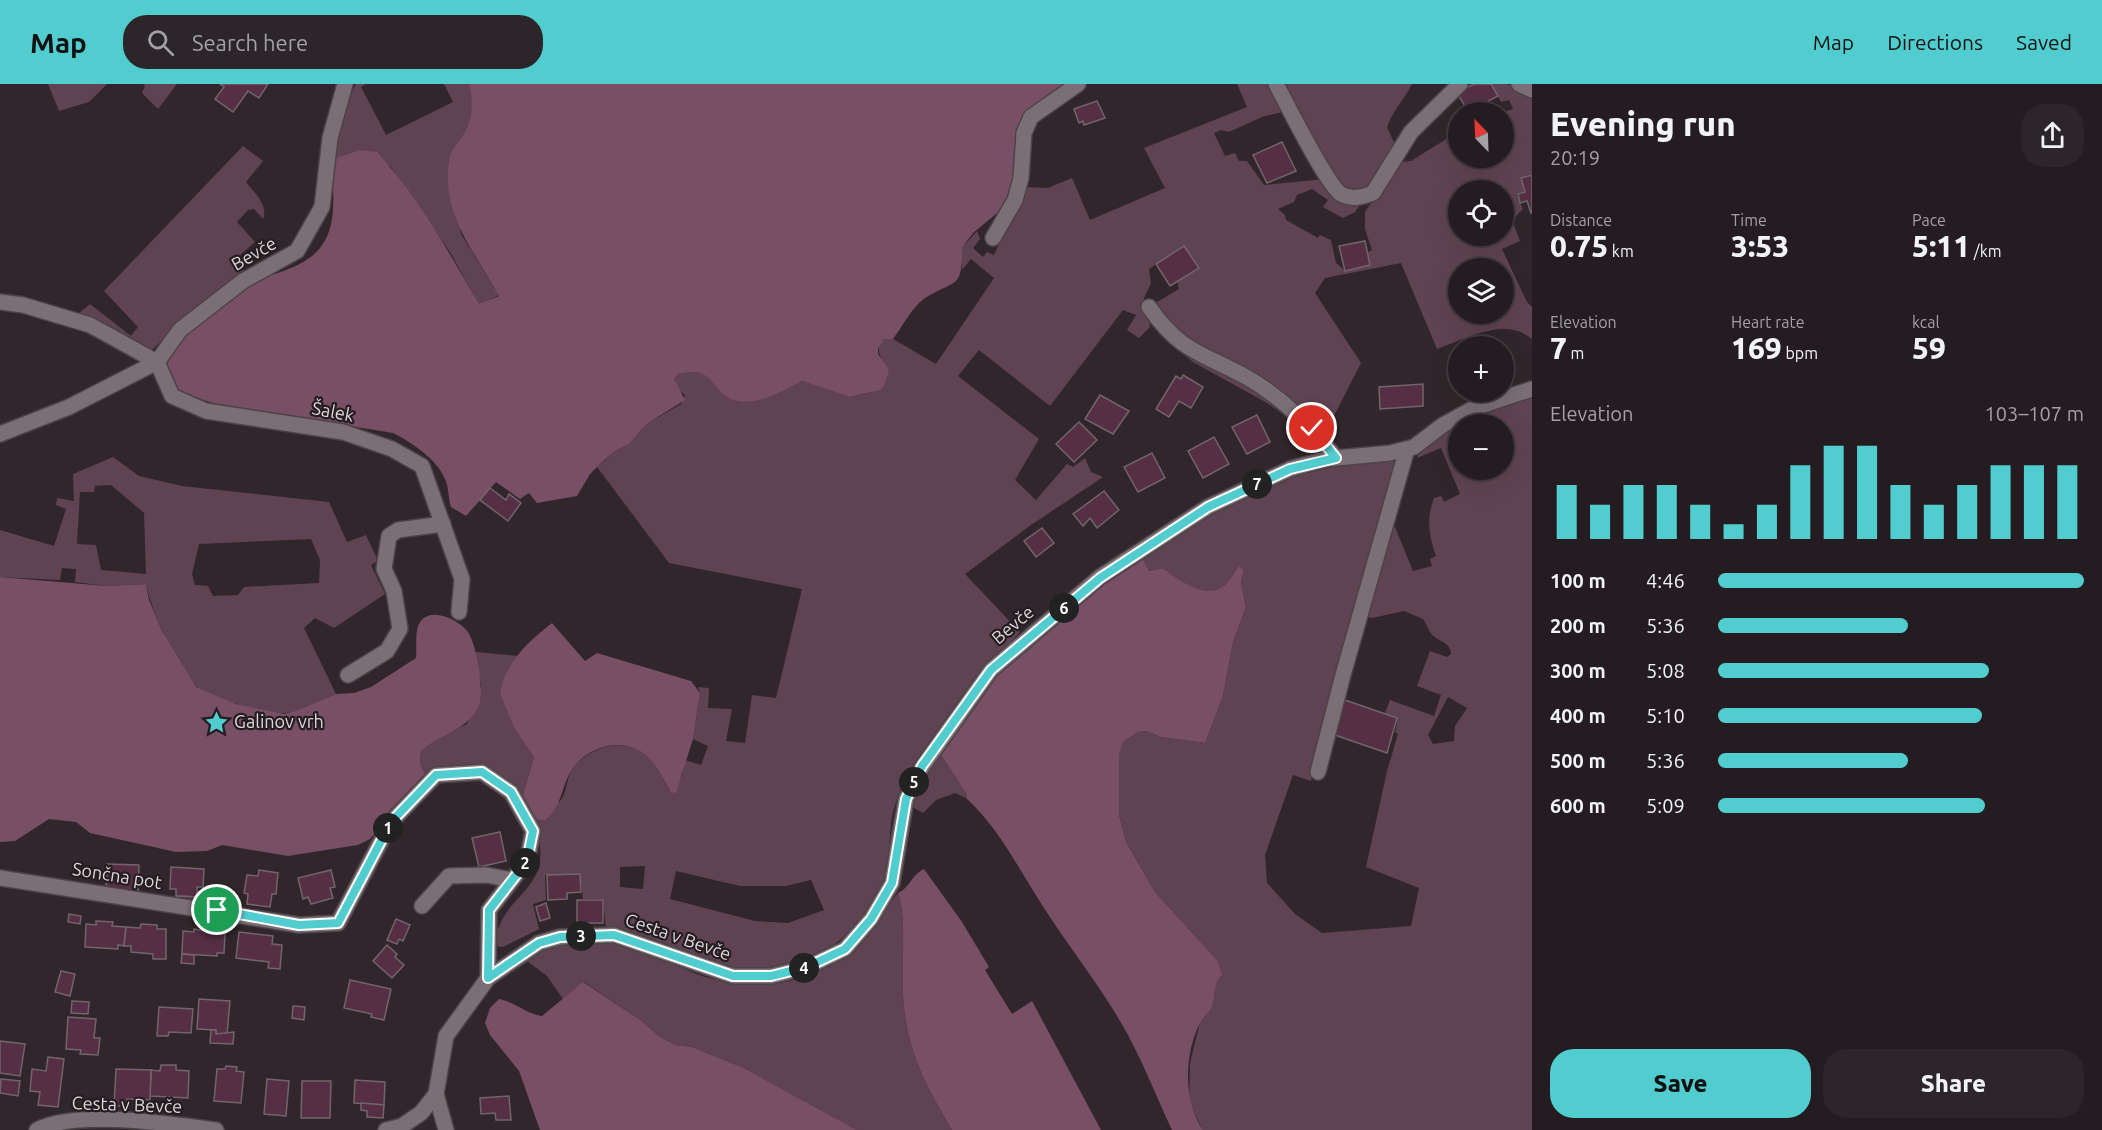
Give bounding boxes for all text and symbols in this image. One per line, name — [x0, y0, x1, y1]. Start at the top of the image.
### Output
search box — [123, 15, 543, 69]
icon: search — [144, 26, 177, 59]
text: Map — [30, 27, 87, 58]
text: Search here — [192, 30, 308, 55]
text: Map — [1813, 30, 1854, 54]
text: Directions — [1887, 30, 1983, 54]
text: Saved — [2016, 30, 2072, 54]
north arrow — [1448, 102, 1514, 168]
map controls — [1448, 102, 1514, 480]
button: share — [2021, 104, 2084, 167]
text: Evening run — [1550, 105, 1736, 142]
text: 20:19 — [1550, 146, 1600, 169]
button: locate — [1448, 180, 1514, 246]
text: Distance — [1550, 211, 1612, 229]
text: Time — [1731, 211, 1767, 229]
text: Pace — [1912, 211, 1946, 229]
text: 0.75 — [1550, 229, 1608, 263]
text: 3:53 — [1731, 229, 1789, 263]
text: 5:11 — [1912, 229, 1970, 263]
street label: Bevče — [228, 232, 279, 274]
text: km — [1608, 242, 1634, 260]
text: /km — [1970, 242, 2002, 260]
button: layers — [1448, 258, 1514, 324]
text: Elevation — [1550, 313, 1617, 331]
text: Heart rate — [1731, 313, 1805, 331]
text: kcal — [1912, 313, 1940, 331]
text: 7 — [1550, 331, 1567, 365]
text: 169 — [1731, 331, 1782, 365]
text: 59 — [1912, 331, 1946, 365]
button: + — [1448, 336, 1514, 402]
text: m — [1567, 344, 1584, 362]
text: bpm — [1782, 344, 1818, 362]
street label: Šalek — [310, 396, 356, 425]
pin — [1286, 402, 1337, 453]
text: Elevation — [1550, 402, 1633, 425]
text: 103–107 m — [1985, 402, 2084, 425]
icon: check — [1295, 411, 1328, 444]
button: − — [1448, 414, 1514, 480]
pin: 7 — [1242, 469, 1272, 499]
text: 7 — [1252, 475, 1262, 493]
text: 100 m — [1550, 569, 1606, 592]
text: 4:46 — [1646, 569, 1685, 592]
pin: 6 — [1049, 593, 1079, 623]
text: 6 — [1059, 599, 1069, 617]
street label: Bevče — [987, 601, 1037, 647]
text: 200 m — [1550, 614, 1606, 637]
text: 5:36 — [1646, 614, 1685, 637]
text: 300 m — [1550, 659, 1606, 682]
text: 5:08 — [1646, 659, 1685, 682]
text: 400 m — [1550, 704, 1606, 727]
text: 5:10 — [1646, 704, 1685, 727]
place icon: Galinov vrh — [203, 709, 229, 735]
place label: Galinov vrh — [234, 711, 324, 731]
text: 500 m — [1550, 749, 1606, 772]
text: 5:36 — [1646, 749, 1685, 772]
pin: 5 — [899, 767, 929, 797]
text: 5 — [909, 773, 919, 791]
text: 600 m — [1550, 794, 1606, 817]
text: 5:09 — [1646, 794, 1685, 817]
pin: 1 — [373, 813, 403, 843]
text: 1 — [383, 819, 393, 837]
pin: 2 — [510, 848, 540, 878]
text: 2 — [520, 854, 530, 872]
street label: Sončna pot — [71, 858, 163, 892]
pin — [191, 884, 242, 935]
icon: arrive — [200, 893, 233, 926]
street label: Cesta v Bevče — [623, 909, 734, 963]
pin: 3 — [566, 921, 596, 951]
text: 3 — [576, 927, 586, 945]
pin: 4 — [789, 953, 819, 983]
text: 4 — [799, 959, 809, 977]
button: Save — [1550, 1049, 1811, 1118]
button: Share — [1823, 1049, 2084, 1118]
street label: Cesta v Bevče — [71, 1092, 183, 1116]

